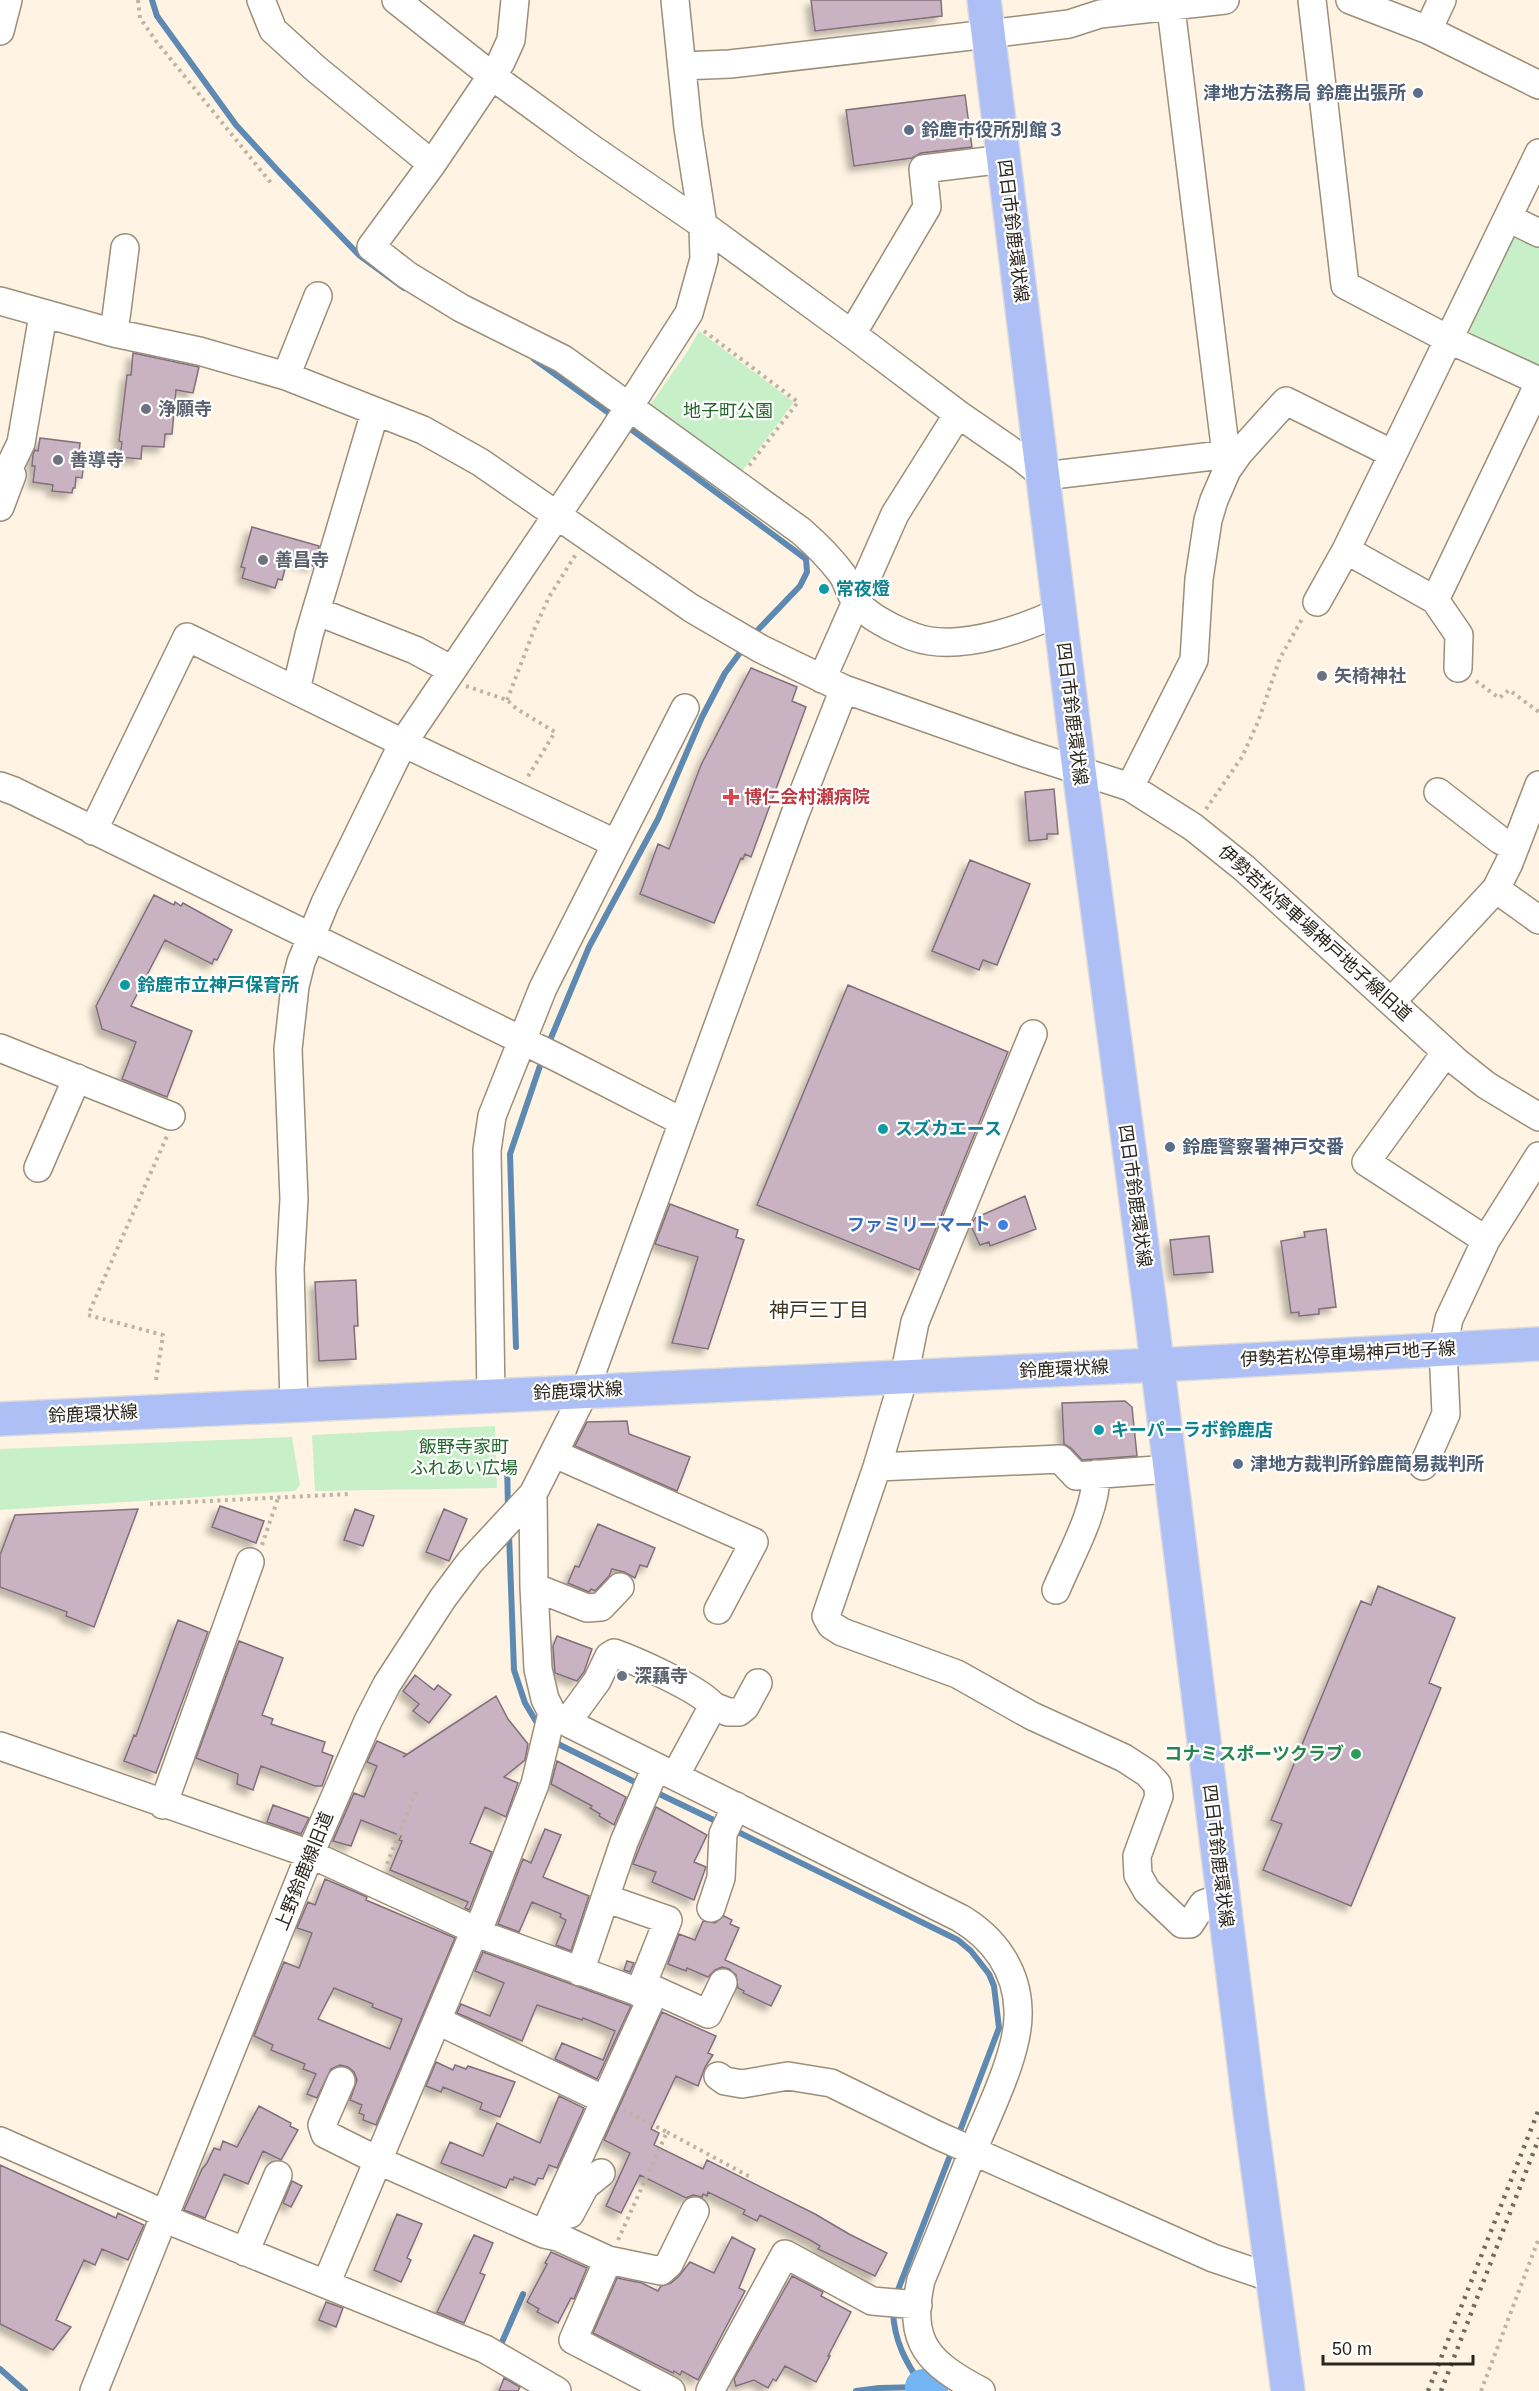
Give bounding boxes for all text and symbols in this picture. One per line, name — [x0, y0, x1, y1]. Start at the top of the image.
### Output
place label: 津地方法務局 鈴鹿出張所 — [1203, 83, 1406, 103]
marker: 津地方法務局 鈴鹿出張所 — [1411, 86, 1425, 100]
place label: 鈴鹿市役所別館３ — [921, 120, 1065, 140]
marker: 鈴鹿市役所別館３ — [902, 123, 916, 137]
street label: 四日市鈴鹿環状線 — [994, 158, 1032, 304]
place label: 浄願寺 — [158, 399, 212, 419]
park label: 地子町公園 — [683, 401, 773, 421]
marker: 浄願寺 — [139, 402, 153, 416]
place label: 善導寺 — [70, 450, 124, 470]
marker: 善導寺 — [51, 453, 65, 467]
place label: 善昌寺 — [275, 550, 329, 570]
marker: 善昌寺 — [256, 553, 270, 567]
place label: 常夜燈 — [836, 579, 890, 599]
marker: 常夜燈 — [817, 582, 831, 596]
street label: 四日市鈴鹿環状線 — [1053, 641, 1091, 787]
place label: 矢椅神社 — [1334, 666, 1406, 686]
marker: 矢椅神社 — [1315, 669, 1329, 683]
place label: 博仁会村瀬病院 — [744, 787, 870, 807]
marker: 博仁会村瀬病院 — [722, 788, 740, 806]
street label: 伊勢若松停車場神戸地子線旧道 — [1215, 841, 1415, 1025]
place label: 鈴鹿市立神戸保育所 — [137, 975, 299, 995]
marker: 鈴鹿市立神戸保育所 — [118, 978, 132, 992]
place label: スズカエース — [895, 1119, 1002, 1139]
marker: スズカエース — [876, 1122, 890, 1136]
street label: 四日市鈴鹿環状線 — [1115, 1123, 1155, 1269]
place label: 鈴鹿警察署神戸交番 — [1182, 1137, 1344, 1157]
marker: 鈴鹿警察署神戸交番 — [1163, 1140, 1177, 1154]
place label: ファミリーマート — [847, 1215, 991, 1235]
marker: ファミリーマート — [996, 1218, 1010, 1232]
district label: 神戸三丁目 — [769, 1299, 869, 1321]
street label: 伊勢若松停車場神戸地子線 — [1240, 1338, 1456, 1370]
street label: 鈴鹿環状線 — [1019, 1357, 1109, 1381]
street label: 鈴鹿環状線 — [533, 1379, 623, 1403]
street label: 鈴鹿環状線 — [48, 1402, 138, 1426]
place label: キーパーラボ鈴鹿店 — [1111, 1420, 1273, 1440]
marker: キーパーラボ鈴鹿店 — [1092, 1423, 1106, 1437]
park label: 飯野寺家町 ふれあい広場 — [410, 1437, 518, 1478]
place label: 津地方裁判所鈴鹿簡易裁判所 — [1250, 1454, 1484, 1474]
marker: 津地方裁判所鈴鹿簡易裁判所 — [1231, 1457, 1245, 1471]
place label: 深藕寺 — [634, 1666, 688, 1686]
marker: 深藕寺 — [615, 1669, 629, 1683]
place label: コナミスポーツクラブ — [1164, 1744, 1344, 1764]
marker: コナミスポーツクラブ — [1349, 1747, 1363, 1761]
street label: 四日市鈴鹿環状線 — [1199, 1783, 1237, 1929]
street label: 上野鈴鹿線旧道 — [271, 1809, 337, 1933]
scale bar — [1323, 2328, 1473, 2366]
text: 50 m — [1332, 2339, 1372, 2359]

